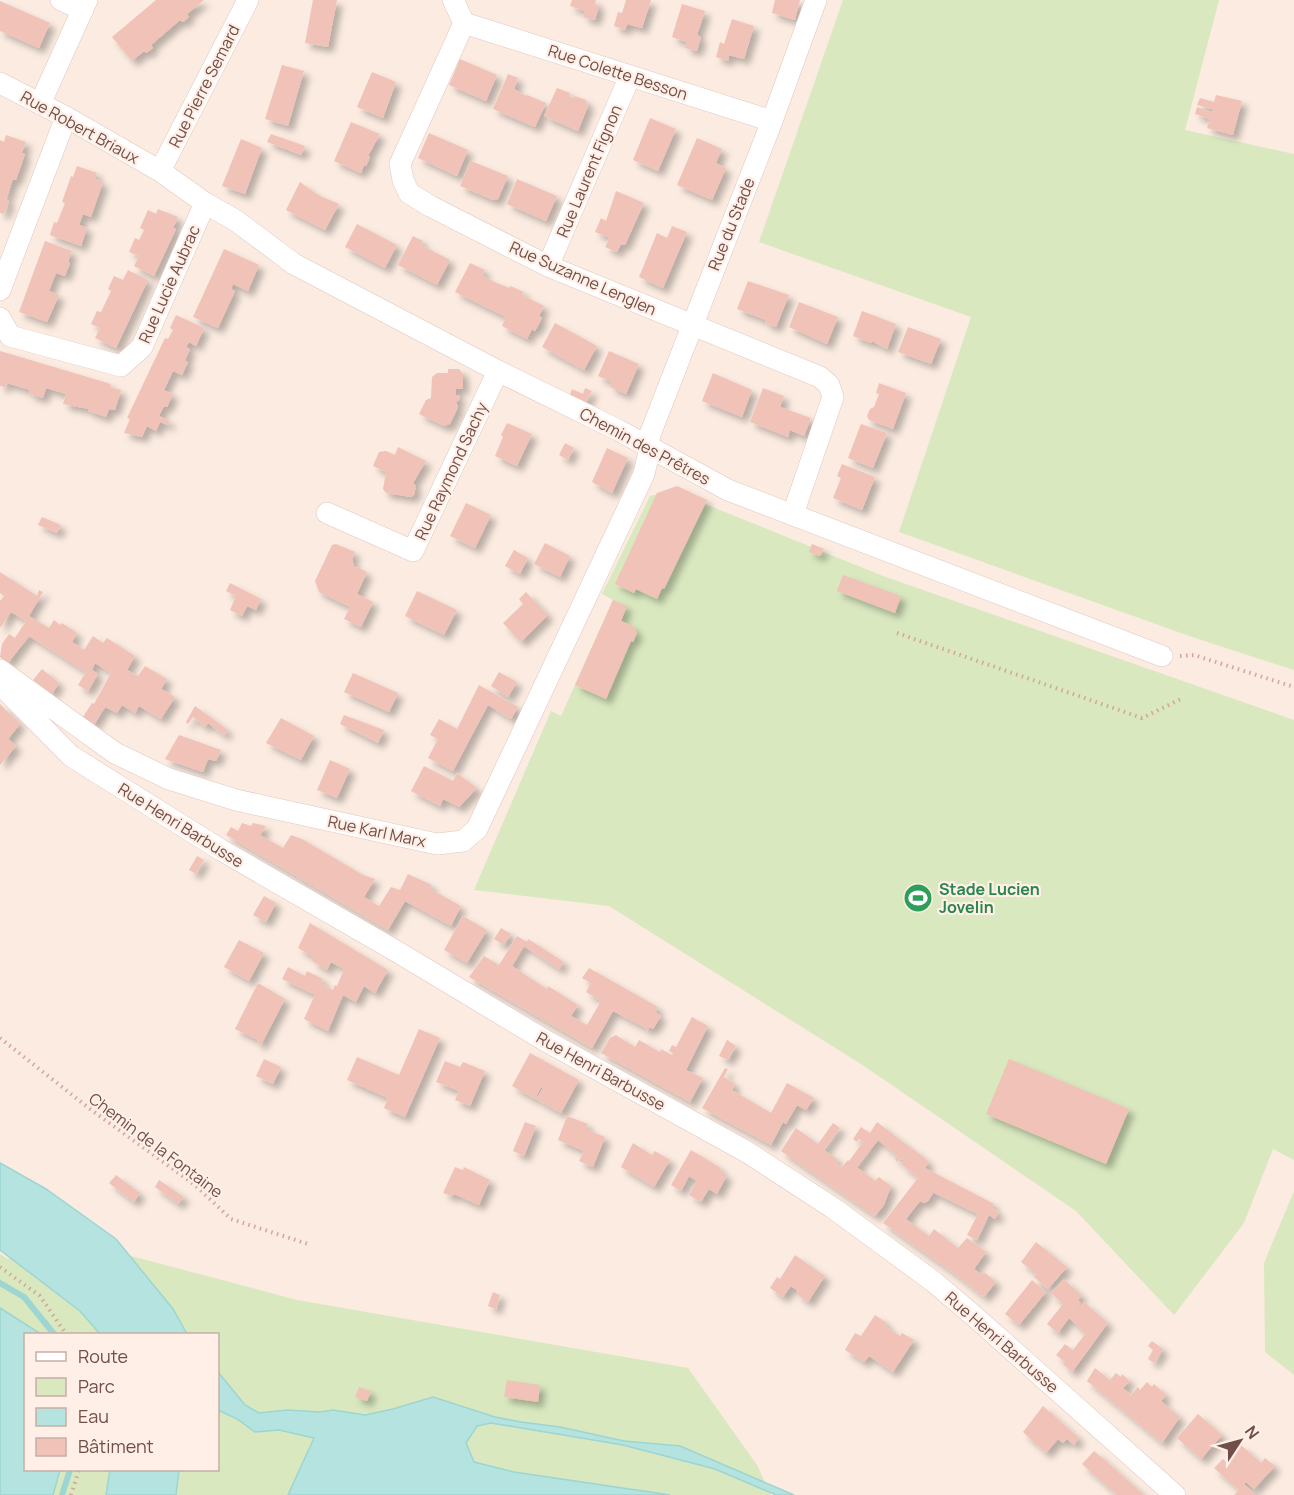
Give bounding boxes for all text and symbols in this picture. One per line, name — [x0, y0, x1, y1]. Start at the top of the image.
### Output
street label: Rue Pierre Semard — [163, 21, 245, 151]
street label: Rue Colette Besson — [545, 39, 691, 105]
street label: Rue Robert Briaux — [17, 85, 144, 169]
street label: Rue Laurent Fignon — [551, 101, 627, 241]
street label: Rue du Stade — [702, 174, 760, 274]
street label: Rue Lucie Aubrac — [133, 221, 205, 346]
street label: Rue Suzanne Lenglen — [506, 236, 660, 320]
street label: Rue Raymond Sachy — [409, 398, 493, 544]
street label: Chemin des Prêtres — [576, 402, 714, 490]
street label: Rue Henri Barbusse — [114, 778, 248, 872]
street label: Rue Karl Marx — [326, 810, 429, 852]
place label: Stade Lucien Jovelin — [939, 878, 1040, 918]
sports icon: Stade Lucien Jovelin — [902, 882, 934, 914]
street label: Rue Henri Barbusse — [533, 1026, 669, 1116]
street label: Chemin de la Fontaine — [84, 1087, 228, 1203]
street label: Rue Henri Barbusse — [940, 1286, 1064, 1398]
legend — [24, 1333, 219, 1471]
text: Route — [78, 1344, 128, 1368]
text: Parc — [78, 1374, 115, 1398]
text: Eau — [78, 1404, 109, 1428]
north arrow — [1210, 1411, 1270, 1471]
text: N — [1240, 1421, 1264, 1443]
text: Bâtiment — [78, 1434, 154, 1458]

